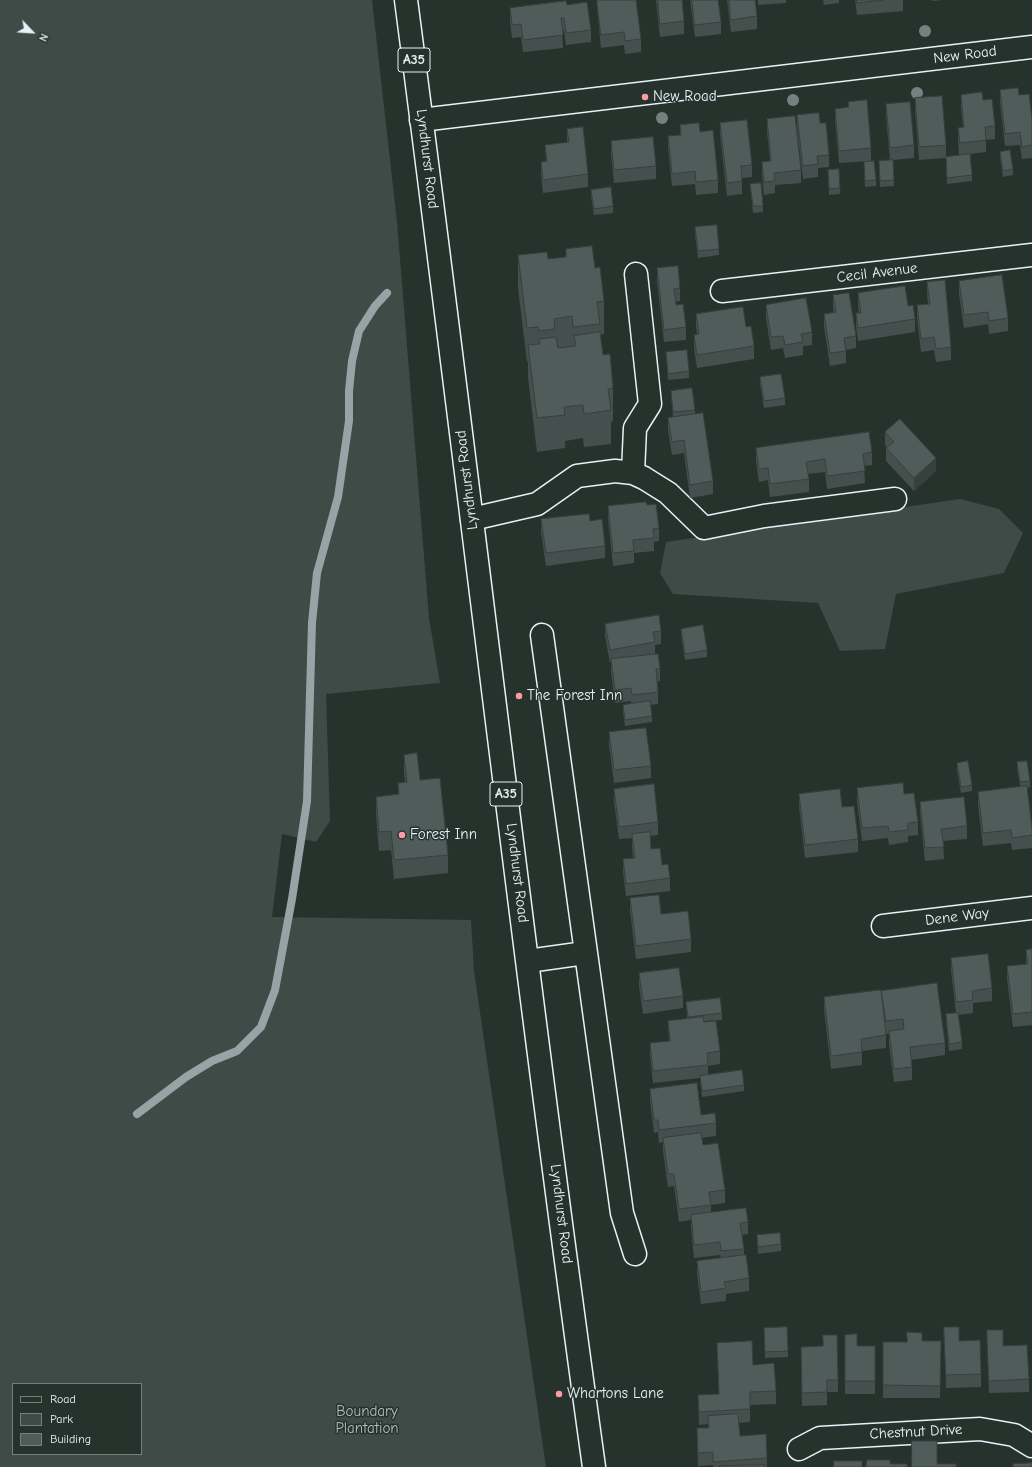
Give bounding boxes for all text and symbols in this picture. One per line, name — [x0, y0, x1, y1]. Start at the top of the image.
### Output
north arrow — [12, 12, 52, 52]
text: N — [36, 31, 51, 43]
street label: New Road — [932, 42, 998, 68]
road number: A35 — [398, 48, 430, 72]
place label: New Road — [653, 88, 717, 106]
marker: New Road — [640, 92, 650, 102]
street label: Lyndhurst Road — [412, 108, 442, 210]
street label: Cecil Avenue — [836, 259, 918, 287]
street label: Lyndhurst Road — [452, 429, 482, 531]
place label: The Forest Inn — [527, 687, 622, 705]
marker: The Forest Inn — [514, 691, 524, 701]
road number: A35 — [490, 782, 522, 806]
street label: Lyndhurst Road — [502, 822, 532, 924]
place label: Forest Inn — [410, 826, 477, 844]
marker: Forest Inn — [397, 830, 407, 840]
street label: Dene Way — [924, 904, 990, 930]
street label: Lyndhurst Road — [546, 1163, 576, 1265]
legend — [12, 1383, 142, 1455]
place label: Whartons Lane — [567, 1385, 664, 1403]
marker: Whartons Lane — [554, 1389, 564, 1399]
text: Road — [50, 1392, 76, 1406]
park label: Boundary Plantation — [335, 1403, 399, 1438]
text: Park — [50, 1412, 73, 1426]
street label: Chestnut Drive — [869, 1421, 963, 1443]
text: Building — [50, 1432, 91, 1446]

